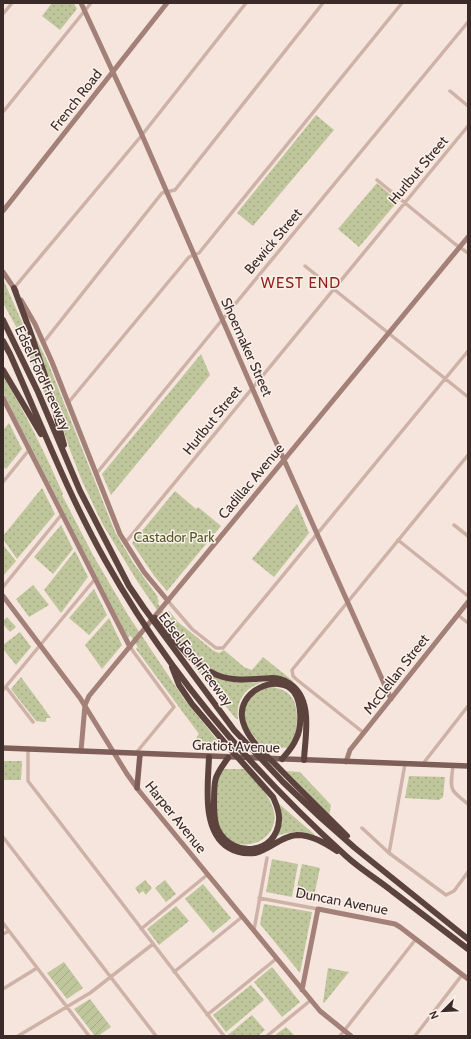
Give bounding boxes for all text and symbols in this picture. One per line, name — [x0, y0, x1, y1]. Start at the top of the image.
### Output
street label: French Road — [46, 66, 106, 134]
street label: Hurlbut Street — [384, 132, 452, 208]
street label: Bewick Street — [240, 204, 306, 278]
district label: WEST END — [261, 274, 341, 292]
street label: Shoemaker Street — [217, 295, 277, 399]
street label: Edsel Ford Freeway — [11, 323, 75, 433]
street label: Hurlbut Street — [179, 382, 246, 458]
street label: Cadillac Avenue — [214, 439, 288, 523]
park label: Castador Park — [134, 528, 215, 546]
street label: Edsel Ford Freeway — [155, 608, 237, 710]
street label: McClellan Street — [359, 630, 433, 718]
street label: Gratiot Avenue — [192, 735, 280, 757]
street label: Harper Avenue — [141, 777, 211, 857]
street label: Duncan Avenue — [294, 883, 390, 919]
north arrow — [423, 991, 463, 1031]
text: N — [426, 1009, 442, 1021]

